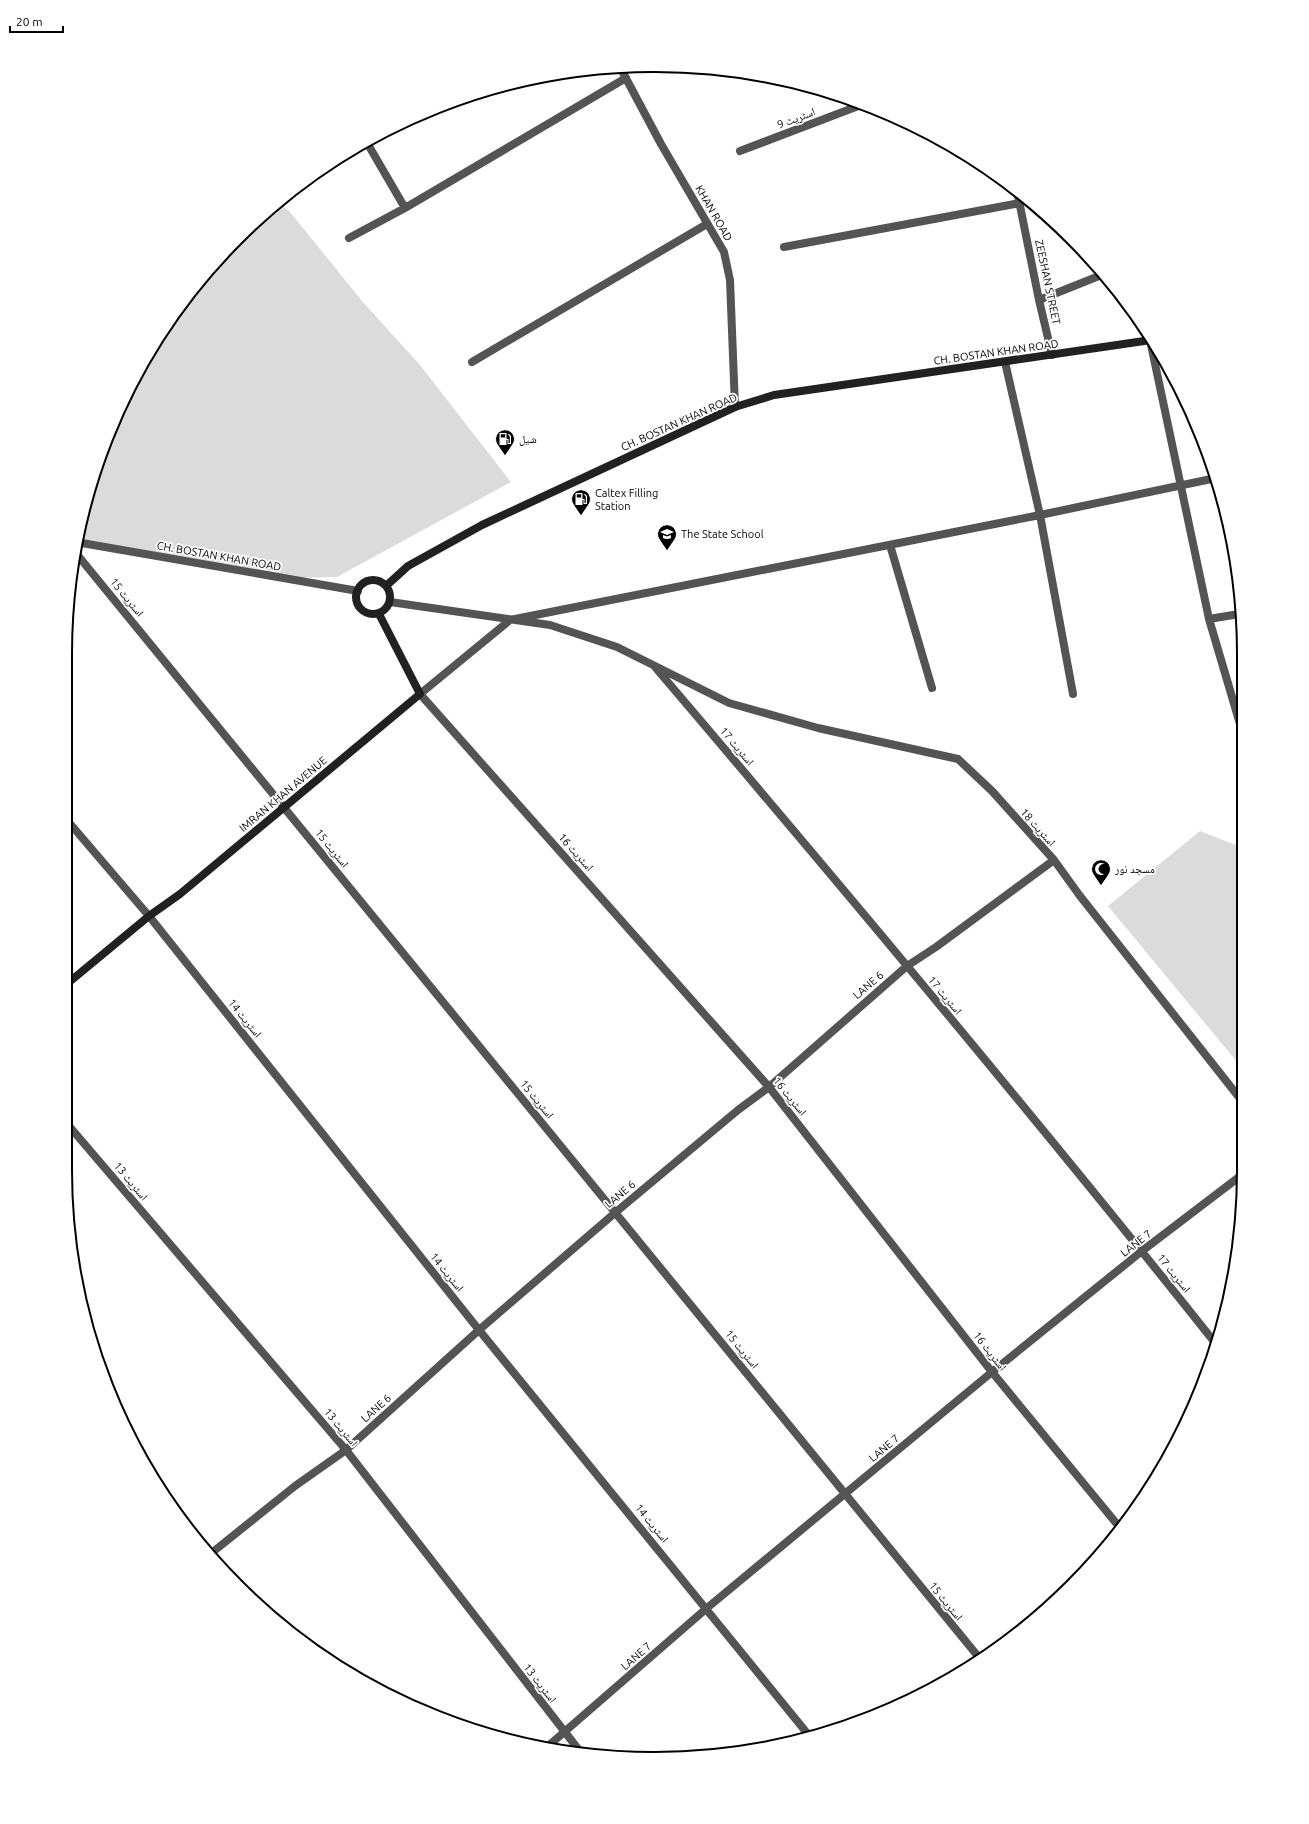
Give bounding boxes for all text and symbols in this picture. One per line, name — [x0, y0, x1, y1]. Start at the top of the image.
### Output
scale bar — [10, 8, 63, 34]
text: 20 m — [16, 15, 43, 28]
street label: اسٹریٹ 9 — [775, 105, 817, 131]
street label: KHAN ROAD — [693, 183, 735, 243]
street label: ZEESHAN STREET — [1033, 238, 1063, 326]
street label: CH. BOSTAN KHAN ROAD — [933, 337, 1059, 367]
street label: CH. BOSTAN KHAN ROAD — [619, 391, 739, 453]
fuel station icon: شیل — [494, 428, 516, 456]
place label: شیل — [519, 433, 537, 446]
place label: Caltex Filling Station — [595, 487, 658, 512]
fuel station icon: Caltex Filling Station — [570, 488, 592, 516]
school or university icon: The State School — [656, 523, 678, 551]
place label: The State School — [681, 528, 764, 540]
street label: CH. BOSTAN KHAN ROAD — [156, 539, 282, 573]
street label: اسٹریٹ 15 — [108, 575, 146, 619]
street label: اسٹریٹ 17 — [717, 725, 756, 768]
street label: IMRAN KHAN AVENUE — [237, 754, 329, 834]
street label: اسٹریٹ 18 — [1018, 806, 1058, 848]
street label: اسٹریٹ 15 — [313, 826, 351, 870]
street label: اسٹریٹ 16 — [556, 831, 596, 873]
mosque icon: مسجد نور — [1090, 858, 1112, 886]
place label: مسجد نور — [1114, 863, 1155, 875]
street label: LANE 6 — [851, 969, 885, 1001]
street label: اسٹریٹ 17 — [925, 974, 964, 1017]
street label: اسٹریٹ 14 — [226, 996, 264, 1040]
street label: اسٹریٹ 16 — [771, 1074, 809, 1118]
street label: اسٹریٹ 15 — [518, 1077, 556, 1121]
street label: اسٹریٹ 13 — [111, 1160, 150, 1203]
street label: LANE 6 — [602, 1178, 638, 1210]
street label: LANE 7 — [1118, 1227, 1154, 1259]
street label: اسٹریٹ 14 — [428, 1250, 466, 1294]
street label: اسٹریٹ 17 — [1155, 1251, 1193, 1295]
street label: اسٹریٹ 15 — [723, 1327, 761, 1371]
street label: اسٹریٹ 16 — [971, 1329, 1009, 1373]
street label: LANE 6 — [359, 1392, 393, 1424]
street label: اسٹریٹ 13 — [321, 1406, 360, 1449]
street label: LANE 7 — [866, 1432, 902, 1464]
street label: اسٹریٹ 14 — [633, 1501, 671, 1545]
street label: اسٹریٹ 15 — [927, 1579, 965, 1623]
street label: LANE 7 — [619, 1640, 653, 1672]
street label: اسٹریٹ 13 — [521, 1661, 559, 1705]

